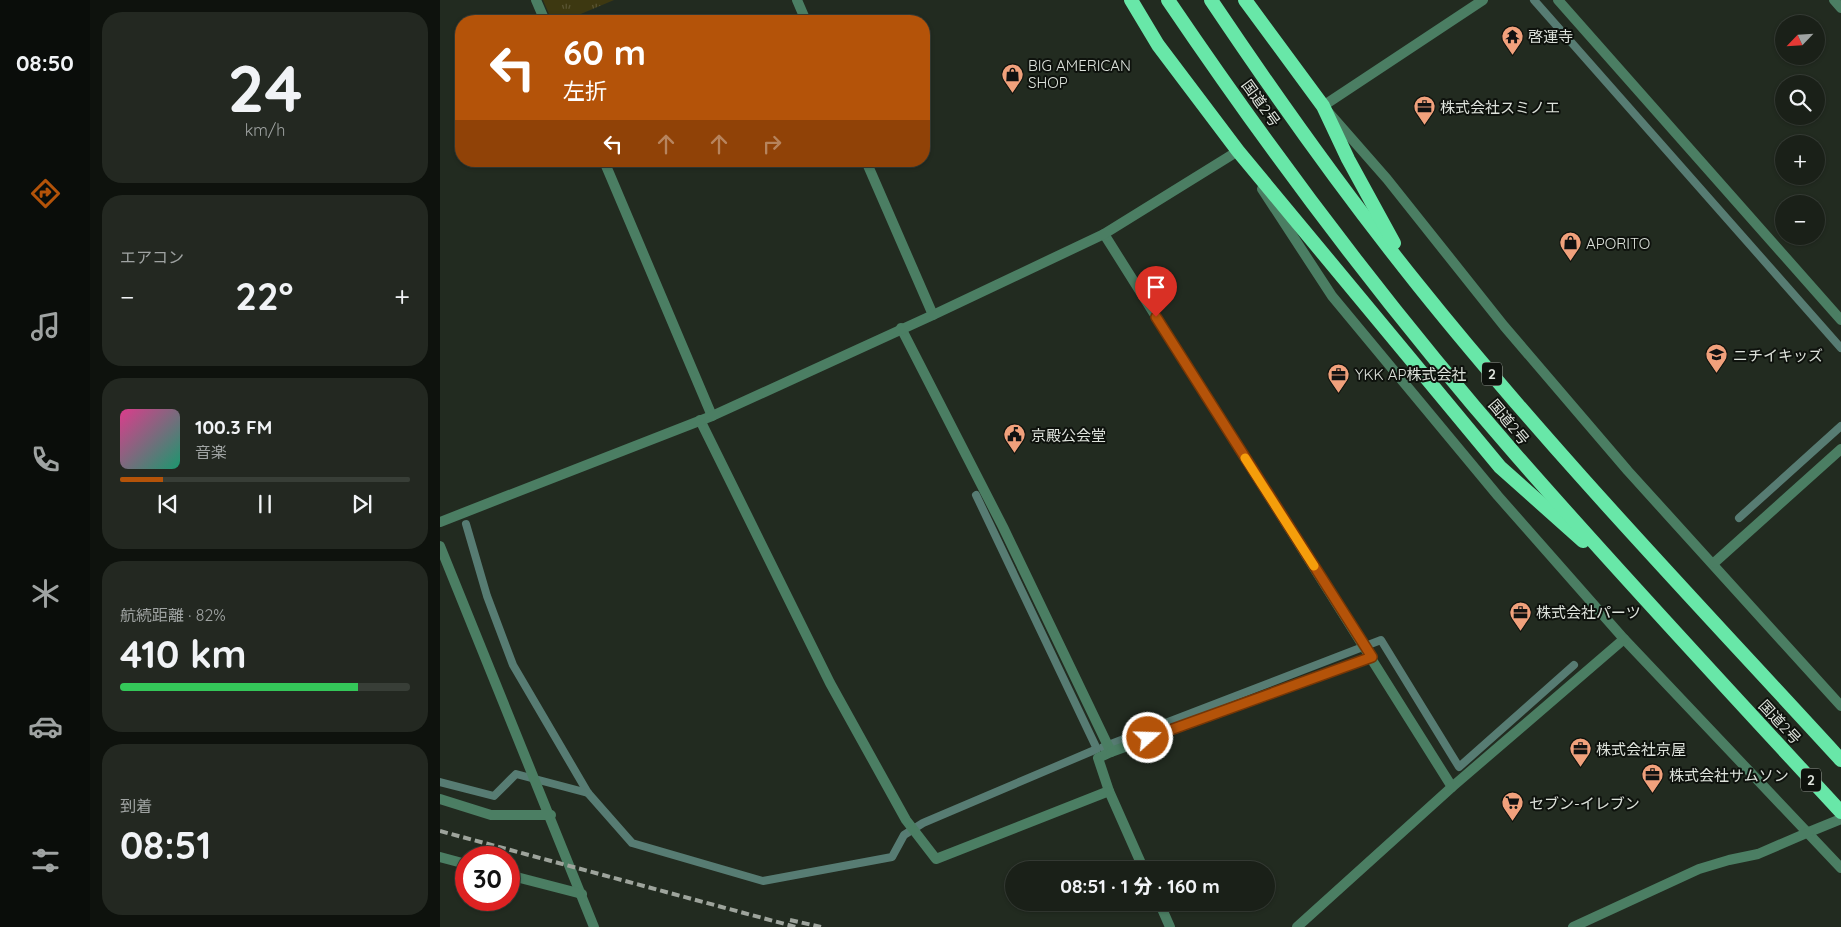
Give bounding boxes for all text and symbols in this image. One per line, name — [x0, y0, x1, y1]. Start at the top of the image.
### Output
north arrow — [1775, 15, 1825, 65]
map controls — [1775, 15, 1825, 245]
temple icon: 啓運寺 — [1500, 24, 1524, 55]
place label: 啓運寺 — [1528, 27, 1573, 46]
text: 60 m — [563, 30, 646, 74]
icon: left — [480, 35, 545, 100]
text: 24 — [227, 47, 303, 128]
text: 08:50 — [16, 49, 74, 77]
place label: BIG AMERICAN SHOP — [1028, 56, 1131, 92]
shop icon: BIG AMERICAN SHOP — [1000, 62, 1024, 93]
button: search — [1775, 75, 1825, 125]
street label: 国道2号 — [1238, 76, 1284, 130]
text: 左折 — [563, 77, 607, 105]
office icon: 株式会社スミノエ — [1412, 95, 1436, 126]
place label: 株式会社スミノエ — [1440, 98, 1560, 117]
text: km/h — [245, 120, 285, 140]
icon: left — [599, 130, 627, 158]
icon: ahead — [652, 130, 680, 158]
icon: ahead — [705, 130, 733, 158]
icon: right — [758, 130, 786, 158]
button: + — [1775, 135, 1825, 185]
icon: directions — [28, 176, 63, 211]
button: − — [1775, 195, 1825, 245]
shop icon: APORITO — [1558, 231, 1582, 262]
place label: APORITO — [1586, 234, 1650, 253]
text: エアコン — [120, 247, 184, 267]
pin — [1135, 266, 1177, 317]
text: 22° — [235, 272, 293, 320]
icon: arrive — [1142, 273, 1170, 301]
text: − — [120, 279, 135, 314]
text: + — [394, 279, 410, 314]
icon: music — [28, 309, 63, 344]
school or university icon: ニチイキッズ — [1705, 343, 1729, 374]
place label: ニチイキッズ — [1733, 346, 1823, 365]
office icon: YKK AP株式会社 — [1327, 362, 1351, 393]
road number: 2 — [1482, 362, 1502, 386]
place label: YKK AP株式会社 — [1355, 365, 1466, 384]
street label: 国道2号 — [1485, 395, 1533, 449]
text: 100.3 FM — [195, 415, 272, 439]
public building icon: 京殿公会堂 — [1003, 423, 1027, 454]
place label: 京殿公会堂 — [1031, 426, 1106, 445]
icon: phone — [28, 442, 63, 477]
text: 音楽 — [195, 442, 227, 462]
icon: previous — [154, 490, 182, 518]
icon: pause — [251, 490, 279, 518]
icon: next — [348, 490, 376, 518]
icon: climate — [28, 576, 63, 611]
office icon: 株式会社パーツ — [1508, 600, 1532, 631]
place label: 株式会社パーツ — [1536, 603, 1641, 622]
text: 航続距離 · 82% — [120, 605, 226, 625]
text: 410 km — [120, 630, 247, 678]
street label: 国道2号 — [1755, 696, 1805, 748]
icon: car — [28, 709, 63, 744]
position arrow — [1121, 711, 1173, 763]
office icon: 株式会社京屋 — [1568, 737, 1592, 768]
place label: 株式会社京屋 — [1596, 740, 1686, 759]
office icon: 株式会社サムソン — [1641, 763, 1665, 794]
place label: 株式会社サムソン — [1669, 766, 1789, 785]
road number: 2 — [1801, 768, 1821, 792]
supermarket icon: セブン-イレブン — [1501, 791, 1525, 822]
place label: セブン-イレブン — [1529, 794, 1640, 813]
text: 到着 — [120, 796, 152, 816]
text: 08:51 — [120, 821, 211, 869]
icon: filters — [28, 843, 63, 878]
speed limit sign: 30 — [455, 846, 520, 911]
text: 08:51 · 1 分 · 160 m — [1060, 874, 1220, 898]

